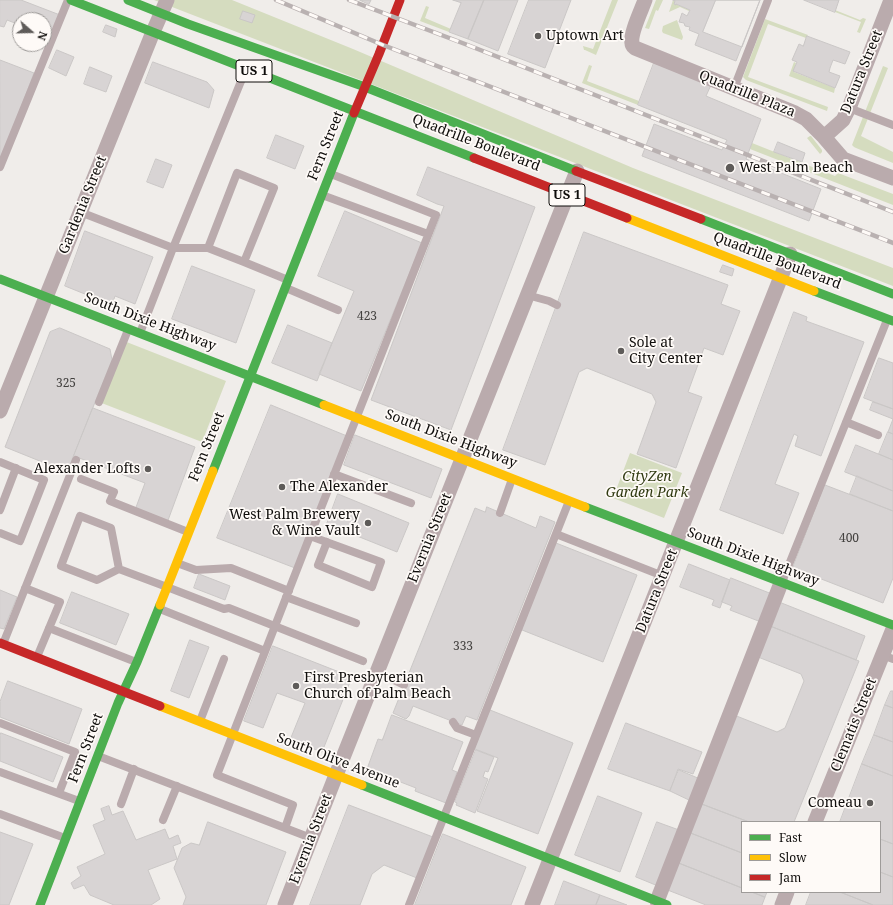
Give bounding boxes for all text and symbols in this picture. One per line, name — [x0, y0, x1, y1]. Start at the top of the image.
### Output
north arrow — [12, 12, 52, 52]
place label: Uptown Art — [546, 28, 624, 44]
street label: Datura Street — [838, 28, 886, 116]
text: N — [34, 29, 51, 43]
marker: Uptown Art — [533, 31, 543, 41]
road number: US 1 — [236, 60, 272, 82]
street label: Quadrille Plaza — [696, 67, 798, 121]
street label: Fern Street — [304, 109, 348, 183]
street label: Quadrille Boulevard — [410, 111, 542, 175]
street label: Gardenia Street — [56, 153, 110, 257]
place label: West Palm Beach — [739, 160, 853, 176]
marker: West Palm Beach — [724, 162, 736, 174]
road number: US 1 — [549, 184, 585, 206]
street label: Quadrille Boulevard — [711, 229, 843, 293]
street label: South Dixie Highway — [82, 289, 218, 355]
house number: 423 — [357, 310, 377, 324]
place label: Sole at City Center — [629, 335, 703, 368]
marker: Sole at City Center — [616, 346, 626, 356]
house number: 325 — [56, 377, 76, 391]
street label: South Dixie Highway — [383, 406, 519, 472]
street label: Fern Street — [185, 410, 229, 484]
place label: Alexander Lofts — [34, 461, 140, 477]
marker: Alexander Lofts — [143, 464, 153, 474]
park label: CityZen Garden Park — [606, 469, 688, 502]
place label: The Alexander — [290, 479, 388, 495]
marker: The Alexander — [277, 482, 287, 492]
street label: Evernia Street — [404, 491, 456, 585]
place label: West Palm Brewery & Wine Vault — [229, 507, 360, 540]
marker: West Palm Brewery & Wine Vault — [363, 518, 373, 528]
street label: South Dixie Highway — [685, 524, 821, 590]
house number: 400 — [839, 532, 859, 546]
street label: Datura Street — [633, 547, 681, 635]
house number: 333 — [453, 640, 473, 654]
place label: First Presbyterian Church of Palm Beach — [304, 670, 451, 702]
street label: Clematis Street — [827, 676, 881, 774]
marker: First Presbyterian Church of Palm Beach — [291, 681, 301, 691]
street label: Fern Street — [65, 711, 107, 785]
street label: South Olive Avenue — [274, 730, 402, 792]
street label: Evernia Street — [286, 792, 336, 886]
place label: Comeau — [808, 795, 862, 811]
marker: Comeau — [865, 798, 875, 808]
legend — [741, 821, 881, 893]
text: Fast — [779, 829, 802, 846]
text: Slow — [779, 849, 807, 866]
text: Jam — [779, 869, 801, 886]

